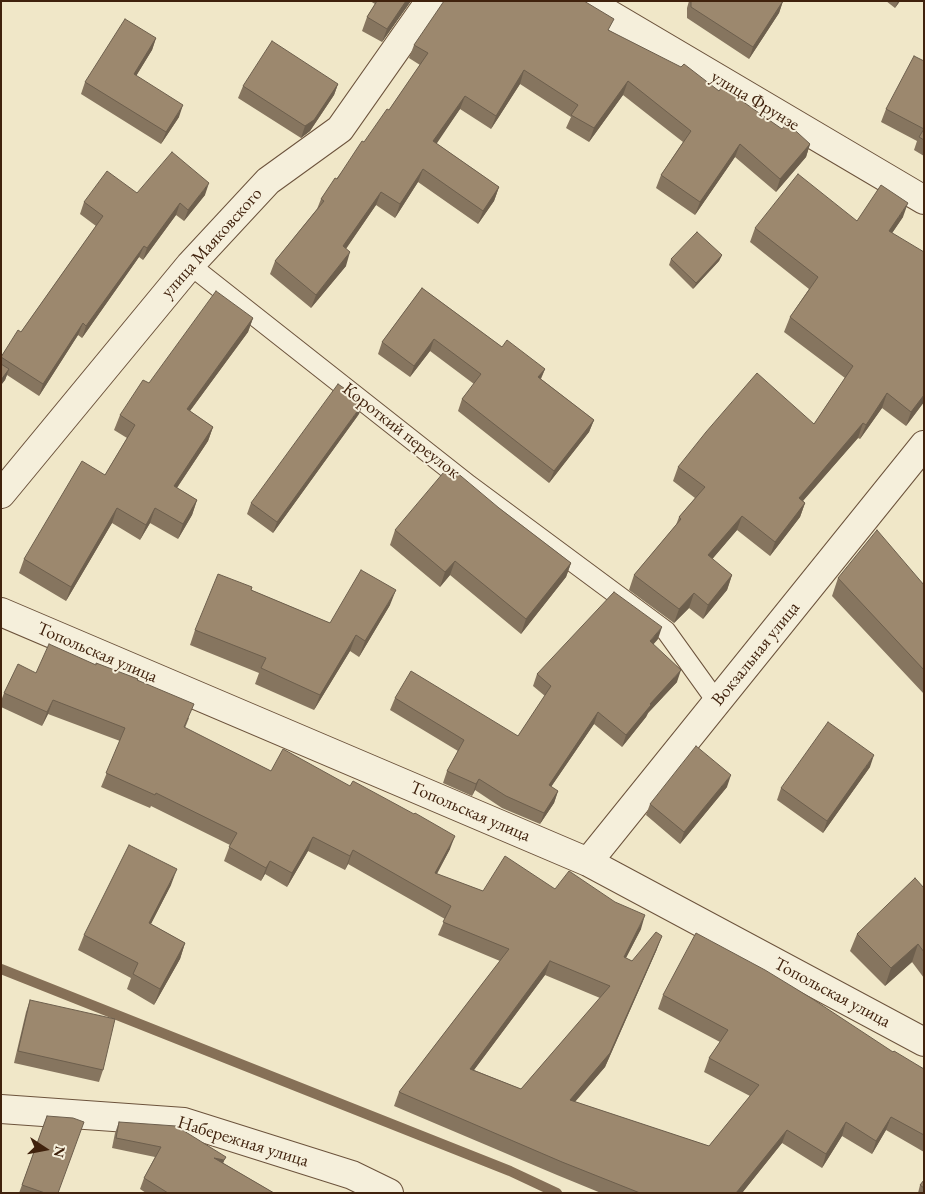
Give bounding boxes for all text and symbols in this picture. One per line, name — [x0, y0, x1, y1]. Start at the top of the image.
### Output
street label: улица Фрунзе — [707, 66, 803, 136]
street label: улица Маяковского — [157, 183, 267, 303]
street label: Короткий переулок — [338, 378, 464, 484]
street label: Вокзальная улица — [707, 598, 805, 710]
street label: Топольская улица — [34, 618, 160, 688]
street label: Топольская улица — [407, 777, 533, 847]
street label: Топольская улица — [770, 953, 894, 1033]
street label: Набережная улица — [175, 1112, 311, 1172]
north arrow — [20, 1124, 70, 1174]
text: N — [50, 1145, 70, 1159]

